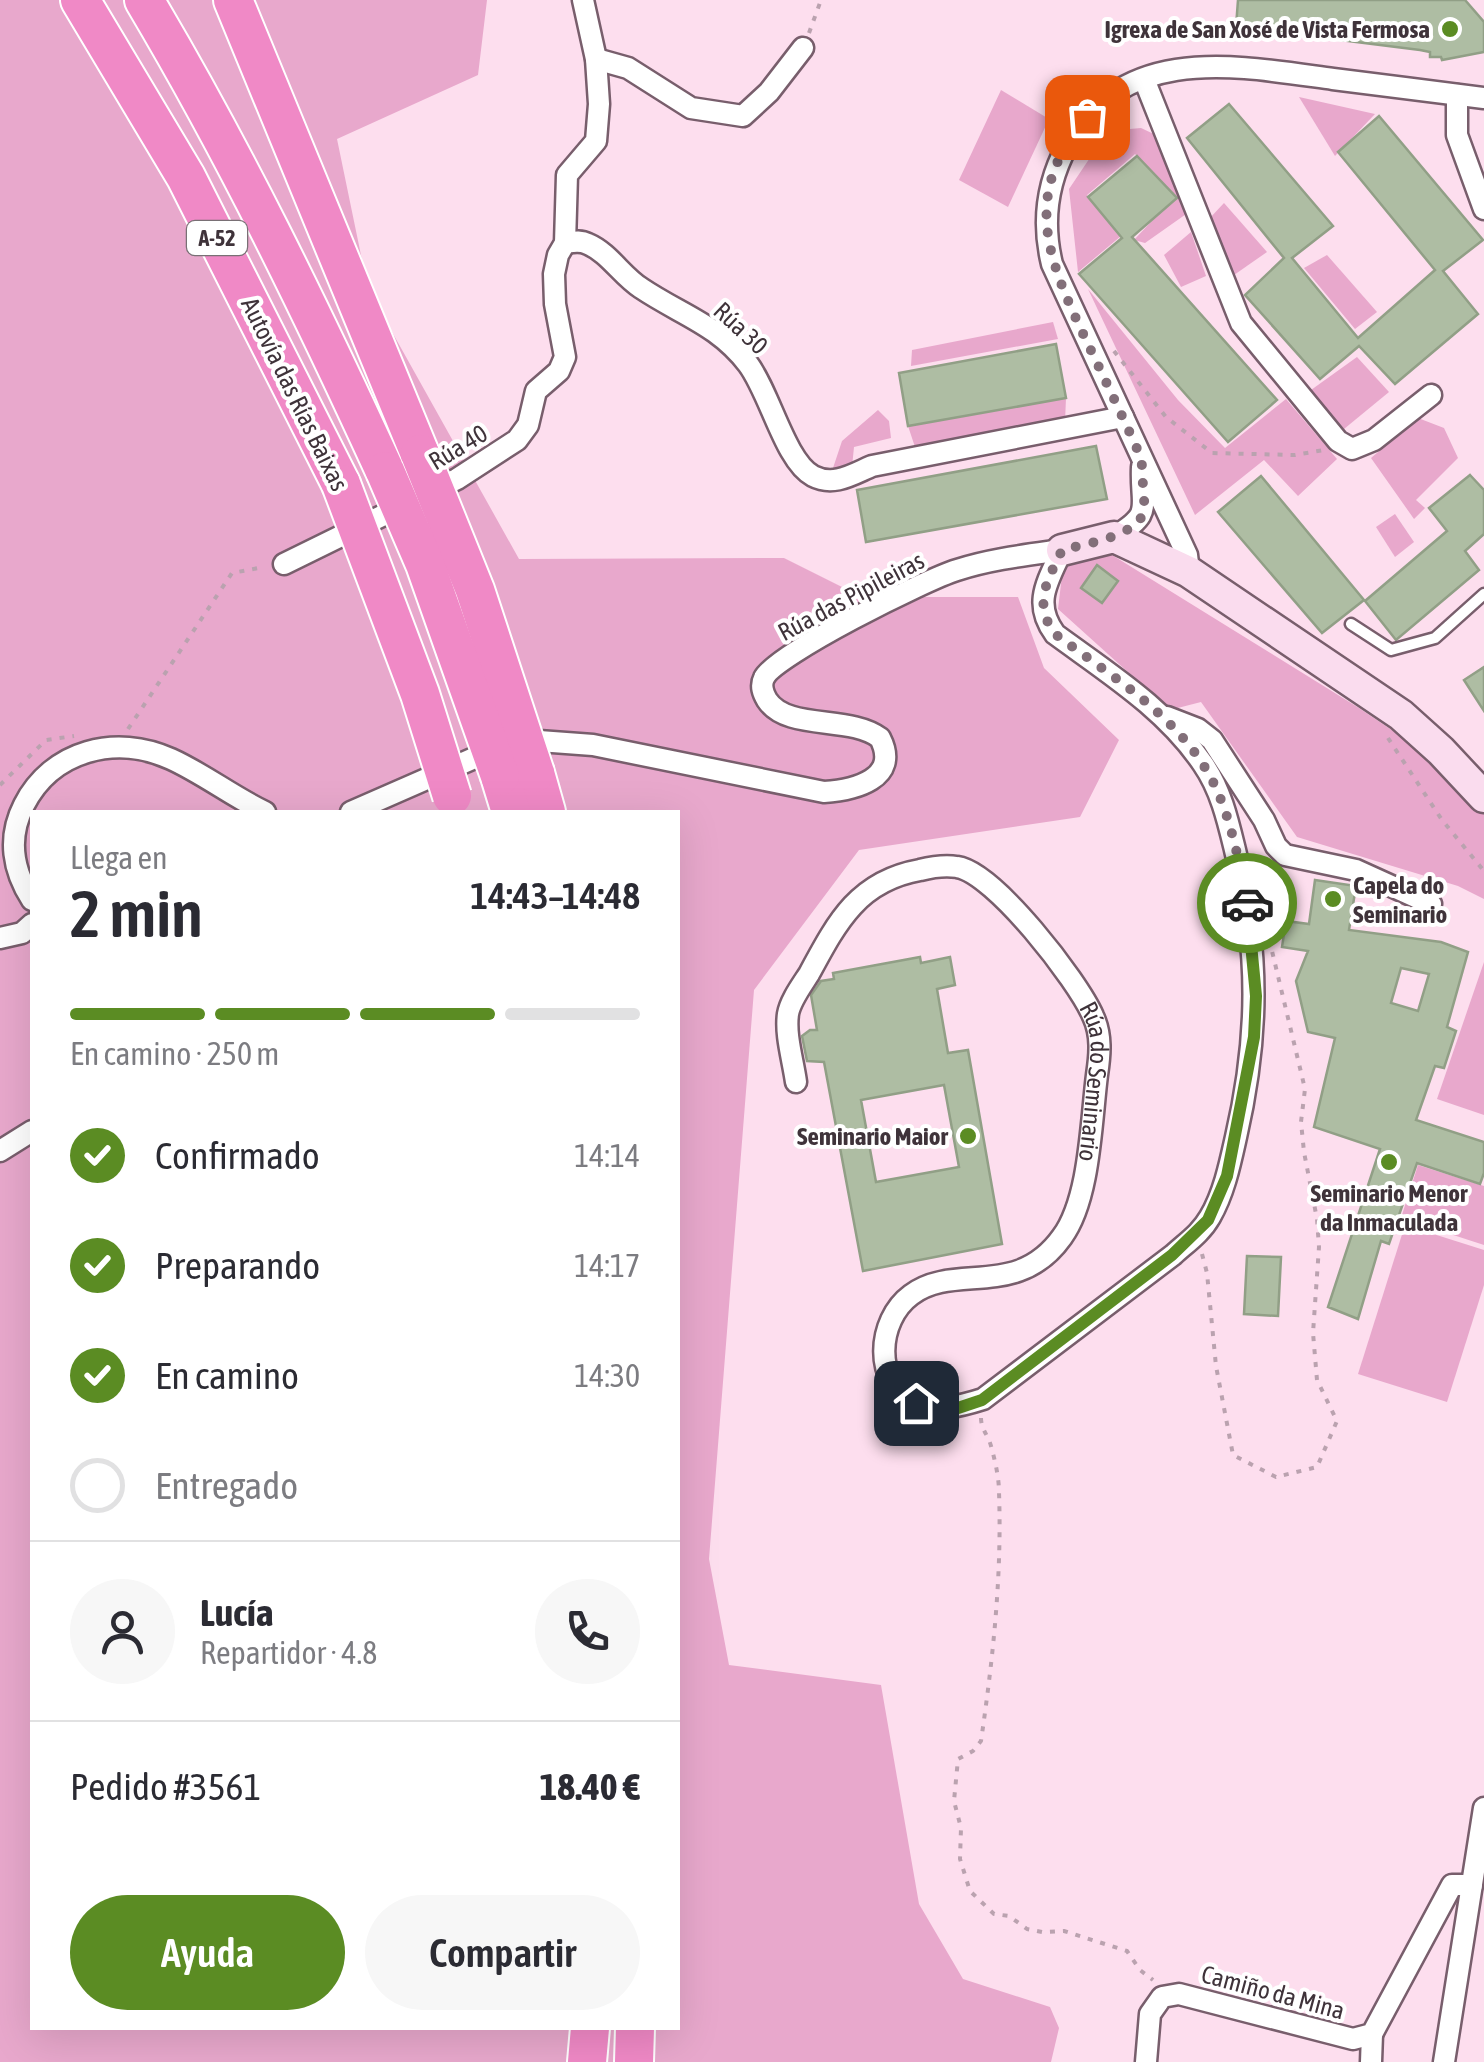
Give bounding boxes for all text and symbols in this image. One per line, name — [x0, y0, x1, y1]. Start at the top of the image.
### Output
place label: Igrexa de San Xosé de Vista Fermosa — [1105, 15, 1430, 43]
marker: Igrexa de San Xosé de Vista Fermosa — [1439, 18, 1461, 40]
pin — [1045, 75, 1130, 160]
icon: bag — [1060, 90, 1115, 145]
road number: A-52 — [187, 221, 247, 255]
street label: Autovía das Rías Baixas — [236, 293, 354, 495]
street label: Rúa 30 — [708, 296, 774, 360]
street label: Rúa 40 — [424, 419, 492, 475]
street label: Rúa das Pipileiras — [773, 546, 929, 646]
text: Llega en — [70, 839, 168, 876]
courier — [1197, 853, 1297, 953]
place label: Capela do Seminario — [1353, 871, 1447, 928]
text: 14:43–14:48 — [470, 874, 640, 917]
text: 2 min — [70, 876, 203, 951]
icon: car — [1220, 876, 1275, 931]
marker: Capela do Seminario — [1322, 888, 1344, 910]
street label: Rúa do Seminario — [1074, 997, 1114, 1163]
text: En camino · 250 m — [70, 1035, 279, 1072]
place label: Seminario Maior — [797, 1122, 949, 1150]
marker: Seminario Maior — [957, 1125, 979, 1147]
icon: check — [70, 1128, 125, 1183]
text: Confirmado — [155, 1134, 320, 1177]
text: 14:14 — [574, 1137, 640, 1174]
marker: Seminario Menor da Inmaculada — [1378, 1151, 1400, 1173]
place label: Seminario Menor da Inmaculada — [1310, 1179, 1468, 1236]
icon: check — [70, 1238, 125, 1293]
text: Preparando — [155, 1244, 320, 1287]
text: 14:17 — [574, 1247, 640, 1284]
icon: check — [70, 1348, 125, 1403]
text: En camino — [155, 1354, 299, 1397]
text: 14:30 — [574, 1357, 640, 1394]
pin — [874, 1361, 959, 1446]
icon: home — [889, 1376, 944, 1431]
text: Entregado — [155, 1464, 298, 1507]
button: person — [70, 1579, 175, 1684]
button: phone — [535, 1579, 640, 1684]
text: Lucía — [200, 1591, 274, 1634]
text: Repartidor · 4.8 — [200, 1634, 377, 1671]
text: Pedido #3561 — [70, 1765, 261, 1808]
text: 18.40 € — [539, 1765, 640, 1808]
button: Ayuda — [70, 1895, 345, 2010]
button: Compartir — [365, 1895, 640, 2010]
street label: Camiño da Mina — [1198, 1959, 1348, 2025]

